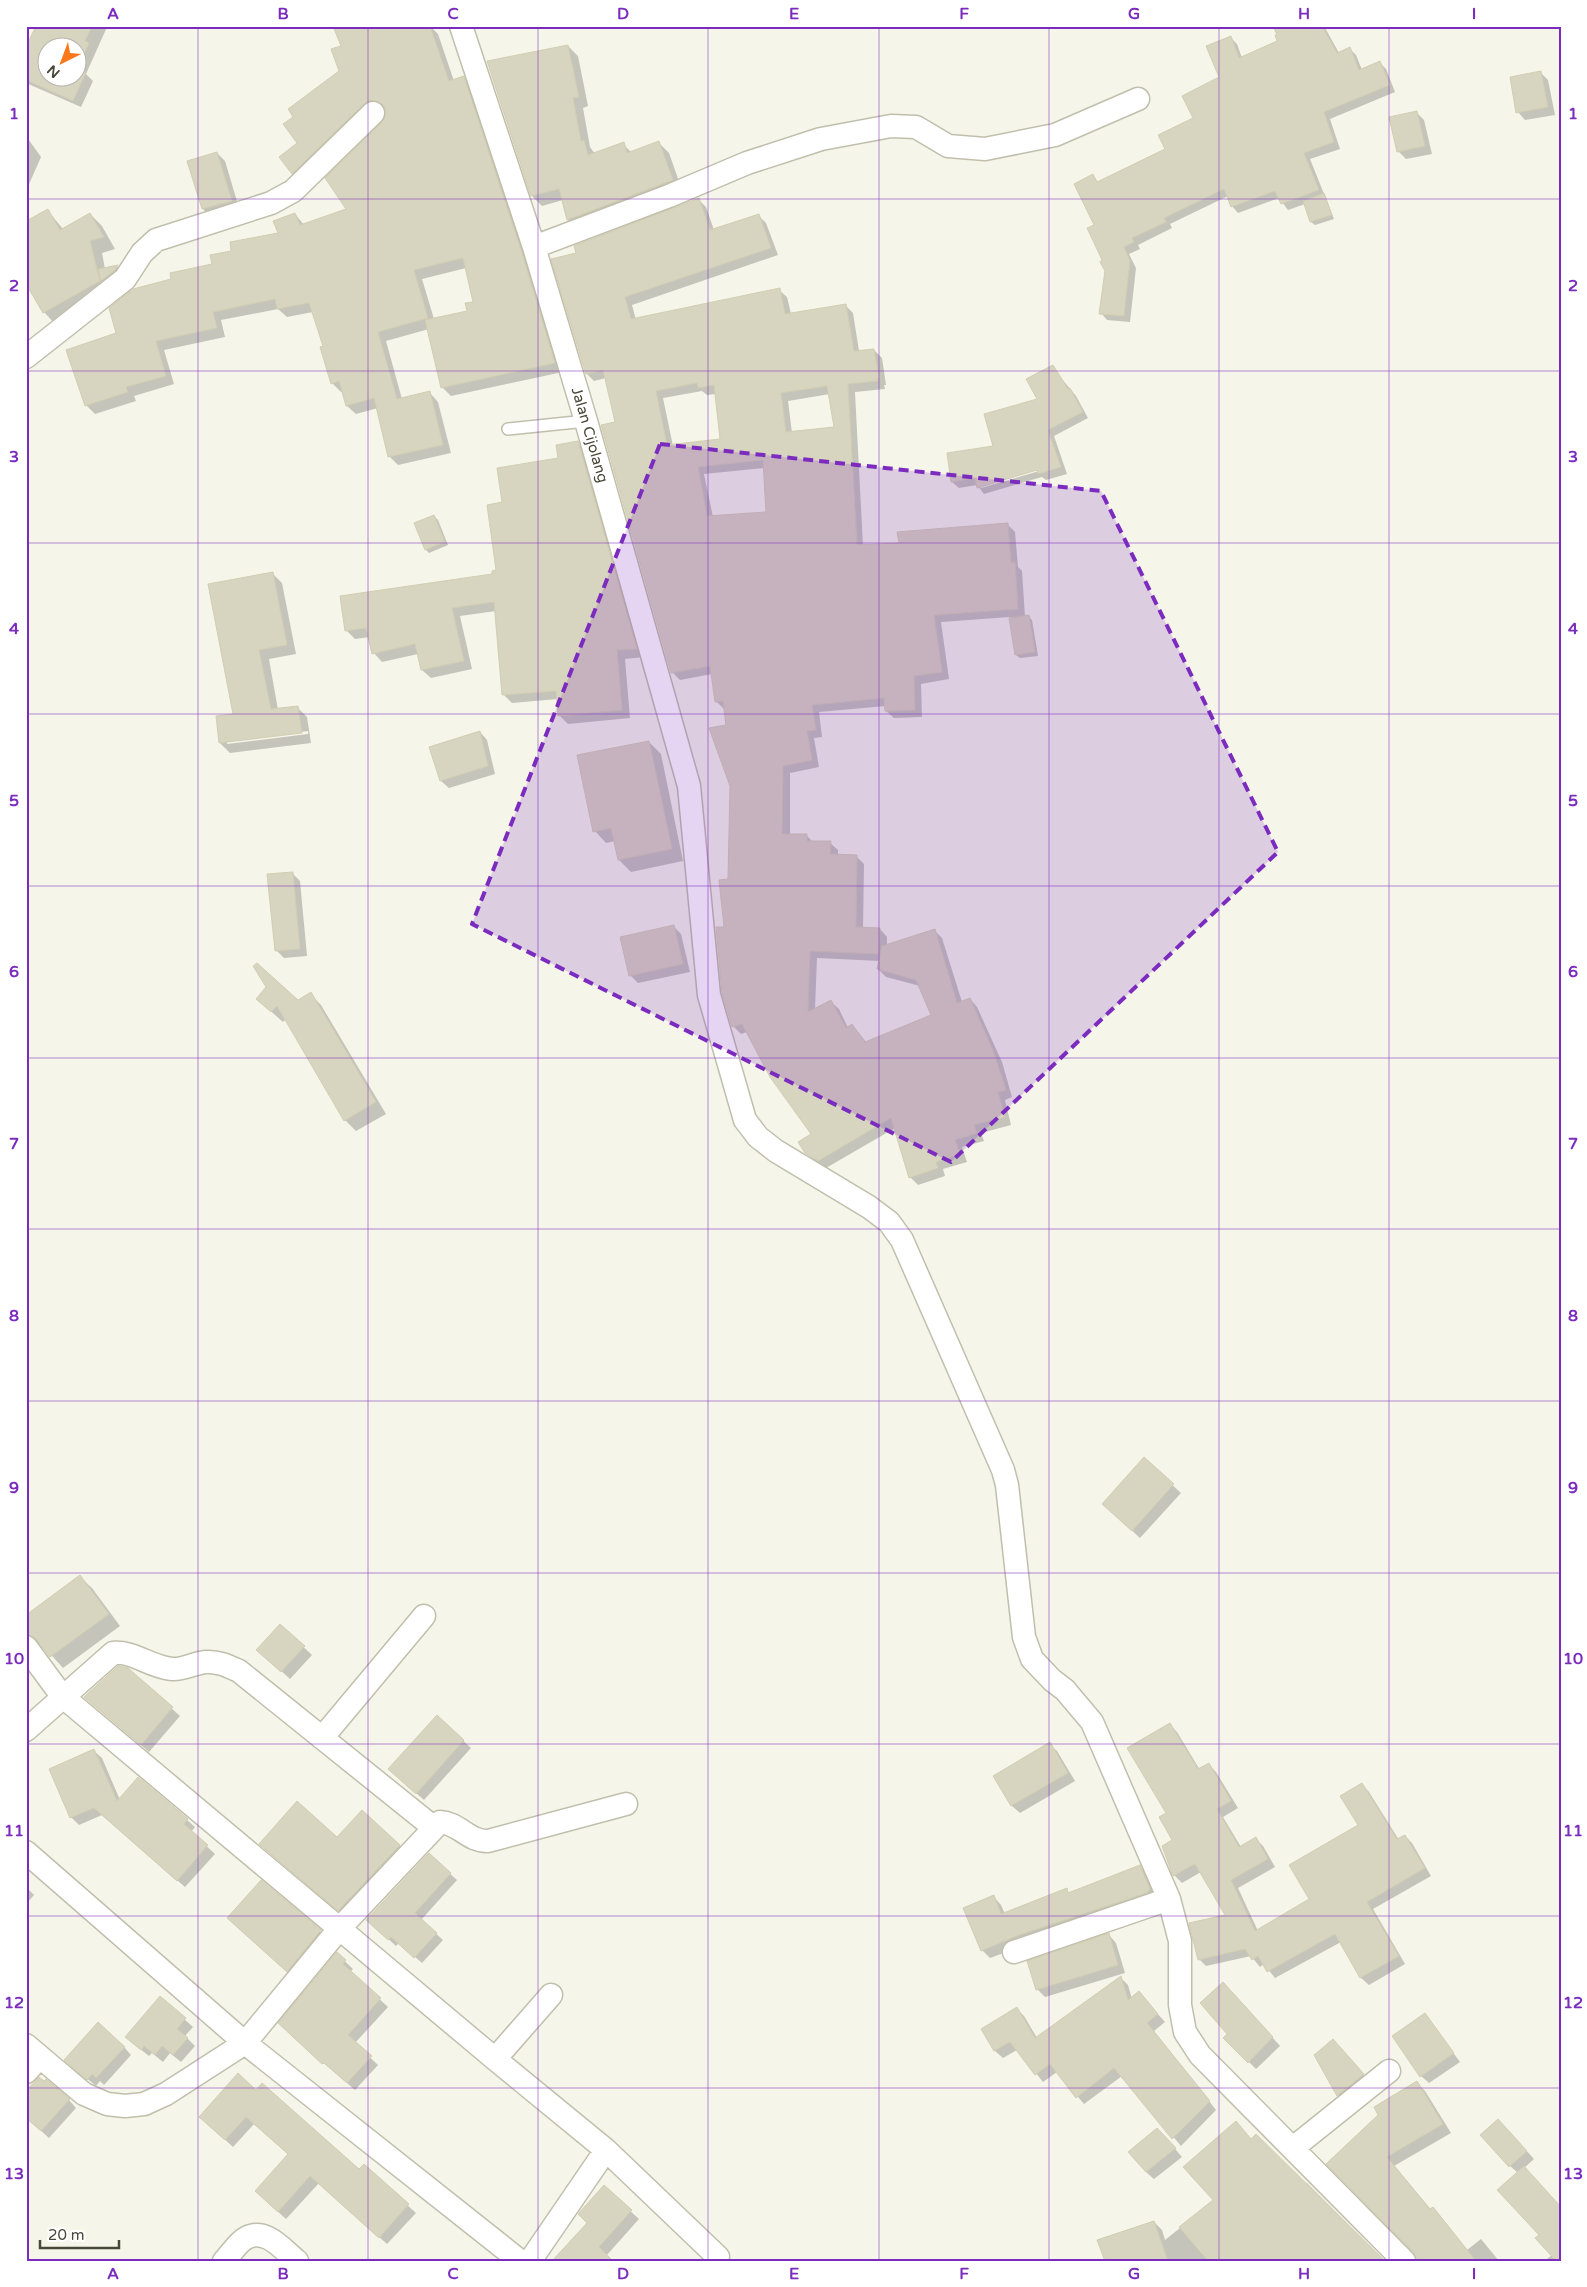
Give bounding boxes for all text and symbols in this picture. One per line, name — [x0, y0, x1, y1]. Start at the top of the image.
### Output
text: A — [107, 4, 119, 24]
text: B — [277, 4, 289, 24]
text: C — [447, 4, 459, 24]
text: D — [617, 4, 629, 24]
text: E — [789, 4, 799, 24]
text: F — [959, 4, 969, 24]
text: G — [1128, 4, 1140, 24]
text: H — [1298, 4, 1310, 24]
text: I — [1472, 4, 1476, 24]
north arrow — [38, 38, 88, 88]
text: N — [44, 61, 64, 81]
text: 1 — [9, 104, 19, 124]
text: 1 — [1568, 104, 1578, 124]
text: 2 — [9, 276, 19, 296]
text: 2 — [1568, 276, 1578, 296]
street label: Jalan Cijolang — [568, 385, 612, 485]
text: 3 — [9, 447, 19, 467]
text: 3 — [1568, 447, 1578, 467]
text: 4 — [9, 619, 19, 639]
text: 4 — [1568, 619, 1578, 639]
text: 5 — [9, 791, 19, 811]
text: 5 — [1568, 791, 1578, 811]
text: 6 — [9, 962, 19, 982]
text: 6 — [1568, 962, 1578, 982]
text: 7 — [9, 1134, 19, 1154]
text: 7 — [1568, 1134, 1578, 1154]
text: 8 — [9, 1306, 19, 1326]
text: 8 — [1568, 1306, 1578, 1326]
text: 9 — [9, 1478, 19, 1498]
text: 9 — [1568, 1478, 1578, 1498]
text: 10 — [4, 1649, 24, 1669]
text: 10 — [1563, 1649, 1583, 1669]
text: 11 — [4, 1821, 24, 1841]
text: 11 — [1563, 1821, 1583, 1841]
text: 12 — [4, 1993, 24, 2013]
text: 12 — [1563, 1993, 1583, 2013]
text: 13 — [4, 2164, 24, 2184]
text: 13 — [1563, 2164, 1583, 2184]
scale bar — [40, 2217, 119, 2249]
text: 20 m — [48, 2226, 85, 2244]
text: A — [107, 2264, 119, 2284]
text: B — [277, 2264, 289, 2284]
text: C — [447, 2264, 459, 2284]
text: D — [617, 2264, 629, 2284]
text: E — [789, 2264, 799, 2284]
text: F — [959, 2264, 969, 2284]
text: G — [1128, 2264, 1140, 2284]
text: H — [1298, 2264, 1310, 2284]
text: I — [1472, 2264, 1476, 2284]

